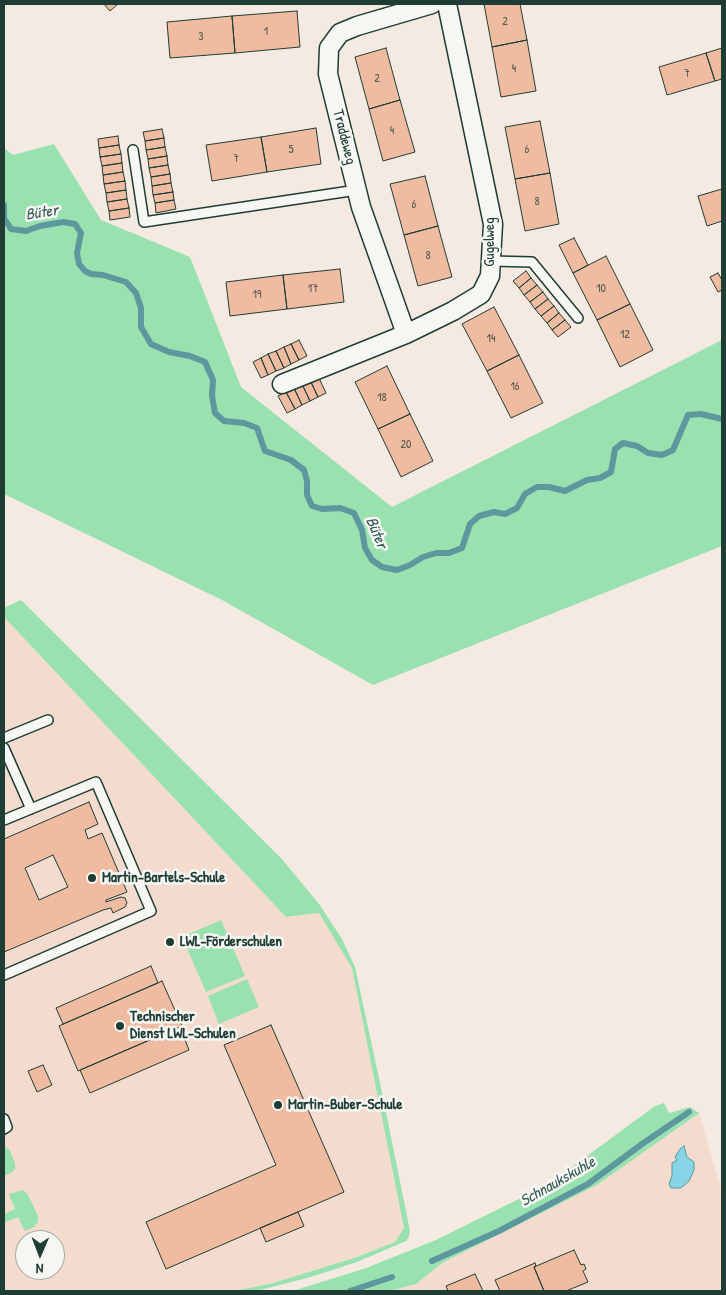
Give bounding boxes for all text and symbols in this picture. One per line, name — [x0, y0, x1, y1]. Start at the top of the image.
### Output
house number: 2 — [502, 15, 508, 29]
house number: 1 — [264, 25, 268, 39]
house number: 3 — [198, 30, 204, 44]
house number: 4 — [512, 62, 516, 76]
house number: 7 — [684, 67, 690, 81]
house number: 2 — [374, 72, 380, 86]
street label: Traddeweg — [329, 108, 359, 166]
house number: 4 — [390, 124, 394, 138]
house number: 5 — [288, 143, 294, 157]
house number: 6 — [525, 143, 529, 157]
house number: 7 — [233, 152, 239, 166]
house number: 8 — [534, 195, 540, 209]
house number: 6 — [412, 198, 416, 212]
water label: Büter — [24, 201, 60, 225]
street label: Gugelweg — [481, 217, 499, 267]
house number: 8 — [425, 249, 431, 263]
house number: 17 — [308, 282, 318, 296]
house number: 10 — [596, 282, 606, 296]
house number: 19 — [253, 288, 261, 302]
house number: 12 — [620, 328, 630, 342]
house number: 14 — [487, 332, 495, 346]
house number: 16 — [510, 380, 520, 394]
house number: 18 — [377, 391, 387, 405]
house number: 20 — [401, 438, 411, 452]
water label: Büter — [361, 514, 391, 552]
place label: Martin-Bartels-Schule — [102, 869, 225, 887]
marker: Martin-Bartels-Schule — [86, 872, 98, 884]
place label: LWL-Förderschulen — [180, 933, 282, 951]
marker: LWL-Förderschulen — [164, 936, 176, 948]
place label: Technischer Dienst LWL-Schulen — [130, 1008, 236, 1043]
marker: Technischer Dienst LWL-Schulen — [114, 1020, 126, 1032]
place label: Martin-Buber-Schule — [288, 1096, 402, 1114]
marker: Martin-Buber-Schule — [272, 1099, 284, 1111]
water label: Schnaukskuhle — [517, 1153, 599, 1211]
north arrow — [15, 1230, 65, 1280]
text: N — [36, 1260, 44, 1279]

